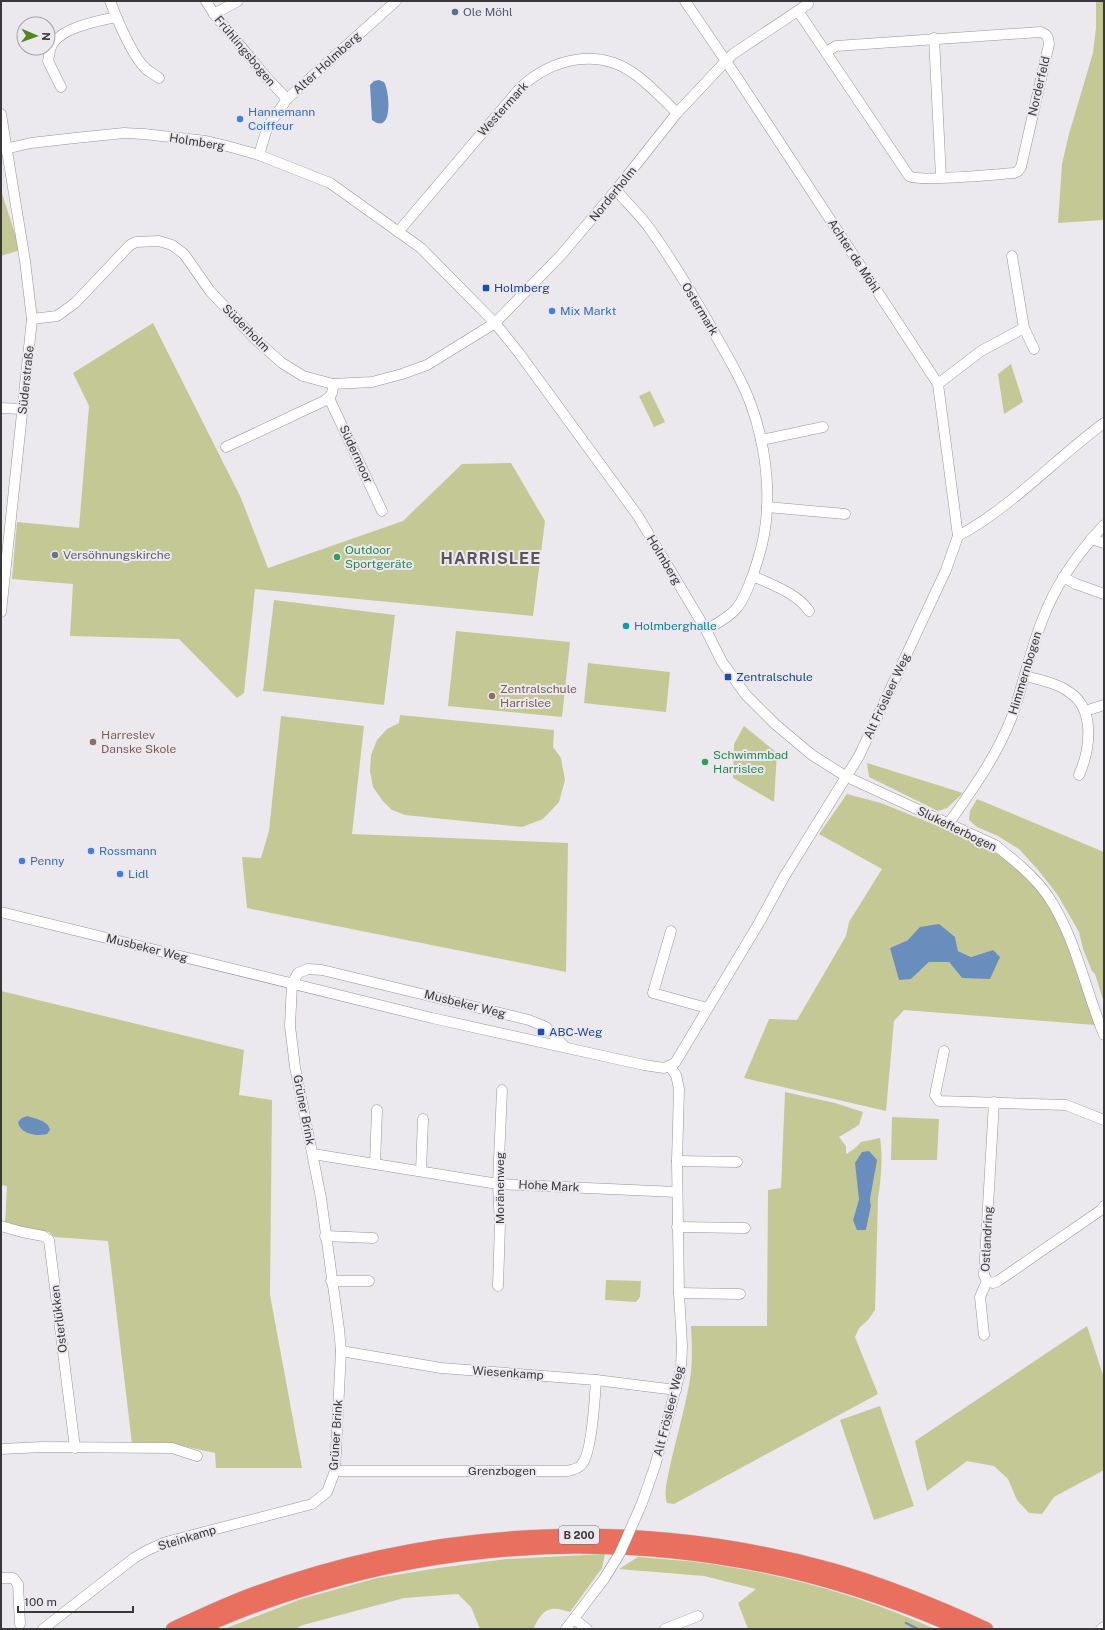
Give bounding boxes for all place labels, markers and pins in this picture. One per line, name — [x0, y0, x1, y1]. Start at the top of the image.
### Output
place label: Ole Möhl — [463, 5, 513, 19]
marker: Ole Möhl — [450, 7, 460, 17]
place label: Hannemann Coiffeur — [248, 105, 315, 133]
marker: Hannemann Coiffeur — [235, 114, 245, 124]
place label: Holmberg — [494, 281, 550, 295]
marker: Holmberg — [481, 283, 491, 293]
place label: Mix Markt — [560, 304, 617, 318]
marker: Mix Markt — [547, 306, 557, 316]
place label: Outdoor Sportgeräte — [345, 543, 413, 571]
place label: Versöhnungskirche — [63, 548, 171, 562]
marker: Versöhnungskirche — [50, 550, 60, 560]
marker: Outdoor Sportgeräte — [332, 552, 342, 562]
place label: Holmberghalle — [634, 619, 717, 633]
marker: Holmberghalle — [621, 621, 631, 631]
place label: Zentralschule — [736, 670, 813, 684]
marker: Zentralschule — [723, 672, 733, 682]
place label: Zentralschule Harrislee — [500, 682, 577, 710]
marker: Zentralschule Harrislee — [487, 691, 497, 701]
place label: Harreslev Danske Skole — [101, 728, 177, 756]
marker: Harreslev Danske Skole — [88, 737, 98, 747]
place label: Schwimmbad Harrislee — [713, 748, 788, 776]
marker: Schwimmbad Harrislee — [700, 757, 710, 767]
place label: Rossmann — [99, 844, 157, 858]
marker: Rossmann — [86, 846, 96, 856]
place label: Penny — [30, 854, 65, 868]
marker: Penny — [17, 856, 27, 866]
place label: Lidl — [128, 867, 149, 881]
marker: Lidl — [115, 869, 125, 879]
place label: ABC-Weg — [549, 1025, 603, 1039]
marker: ABC-Weg — [536, 1027, 546, 1037]

